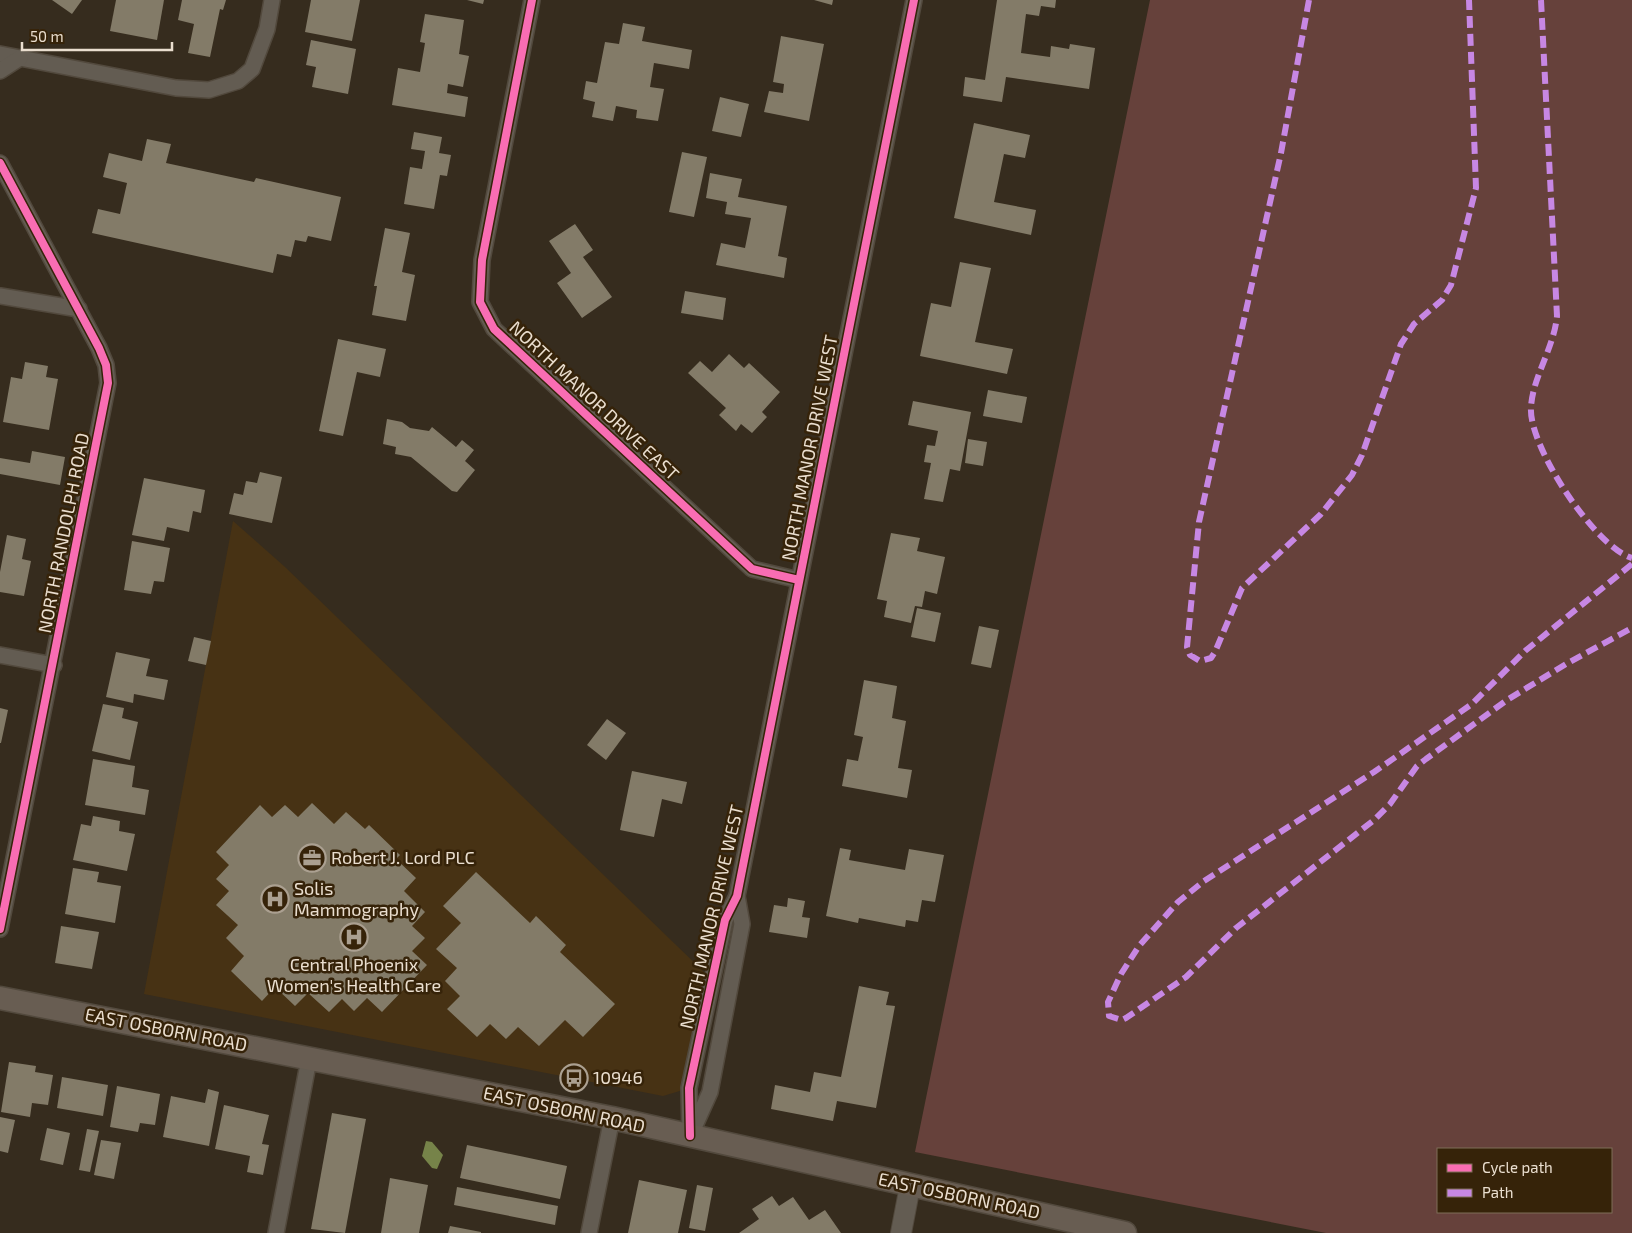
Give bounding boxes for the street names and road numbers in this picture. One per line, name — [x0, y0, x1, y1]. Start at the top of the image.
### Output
street label: NORTH MANOR DRIVE EAST — [505, 316, 684, 485]
street label: NORTH MANOR DRIVE WEST — [776, 333, 842, 562]
street label: NORTH RANDOLPH ROAD — [33, 431, 93, 635]
street label: NORTH MANOR DRIVE WEST — [675, 802, 748, 1031]
street label: EAST OSBORN ROAD — [83, 1002, 249, 1056]
street label: EAST OSBORN ROAD — [481, 1081, 647, 1137]
street label: EAST OSBORN ROAD — [876, 1167, 1042, 1223]

